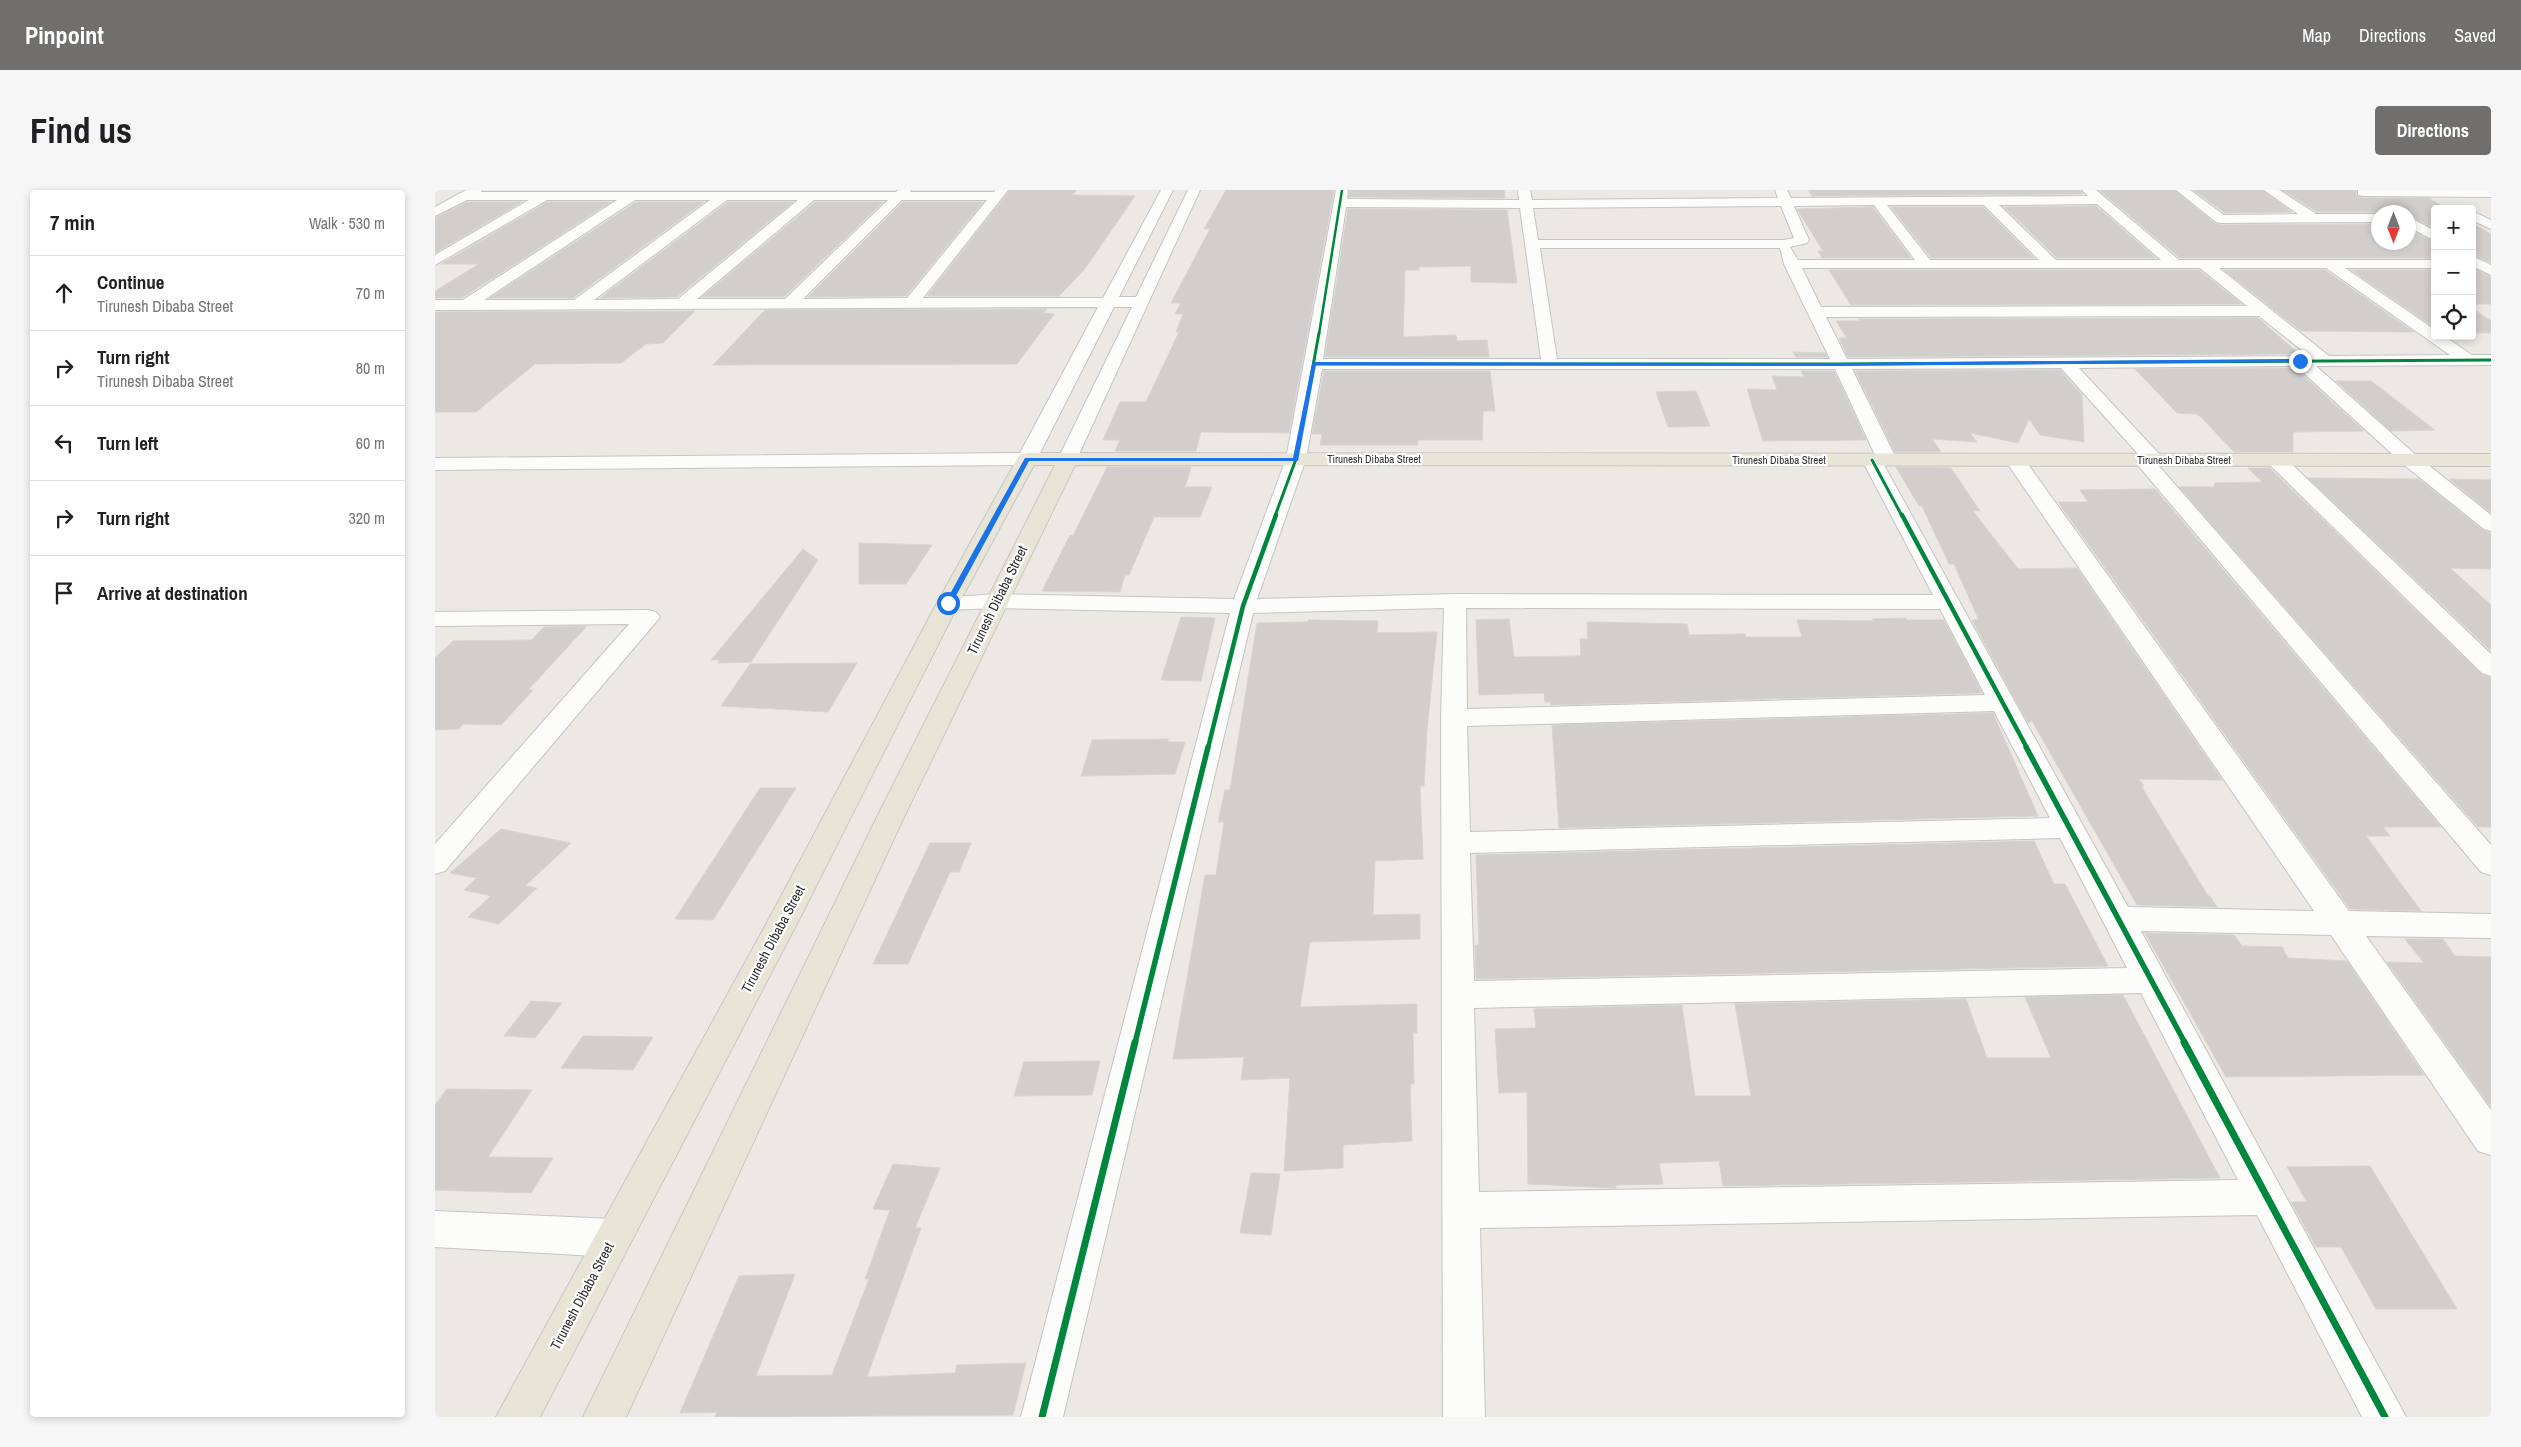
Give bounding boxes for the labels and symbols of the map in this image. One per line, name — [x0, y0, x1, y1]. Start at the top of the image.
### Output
north arrow — [2371, 205, 2416, 250]
route end — [2289, 350, 2312, 373]
street label: Tirunesh Dibaba Street — [1327, 452, 1421, 466]
street label: Tirunesh Dibaba Street — [1732, 453, 1826, 467]
street label: Tirunesh Dibaba Street — [2137, 453, 2231, 467]
street label: Tirunesh Dibaba Street — [963, 543, 1031, 657]
route start — [937, 592, 960, 615]
street label: Tirunesh Dibaba Street — [737, 882, 809, 996]
street label: Tirunesh Dibaba Street — [546, 1239, 618, 1353]

